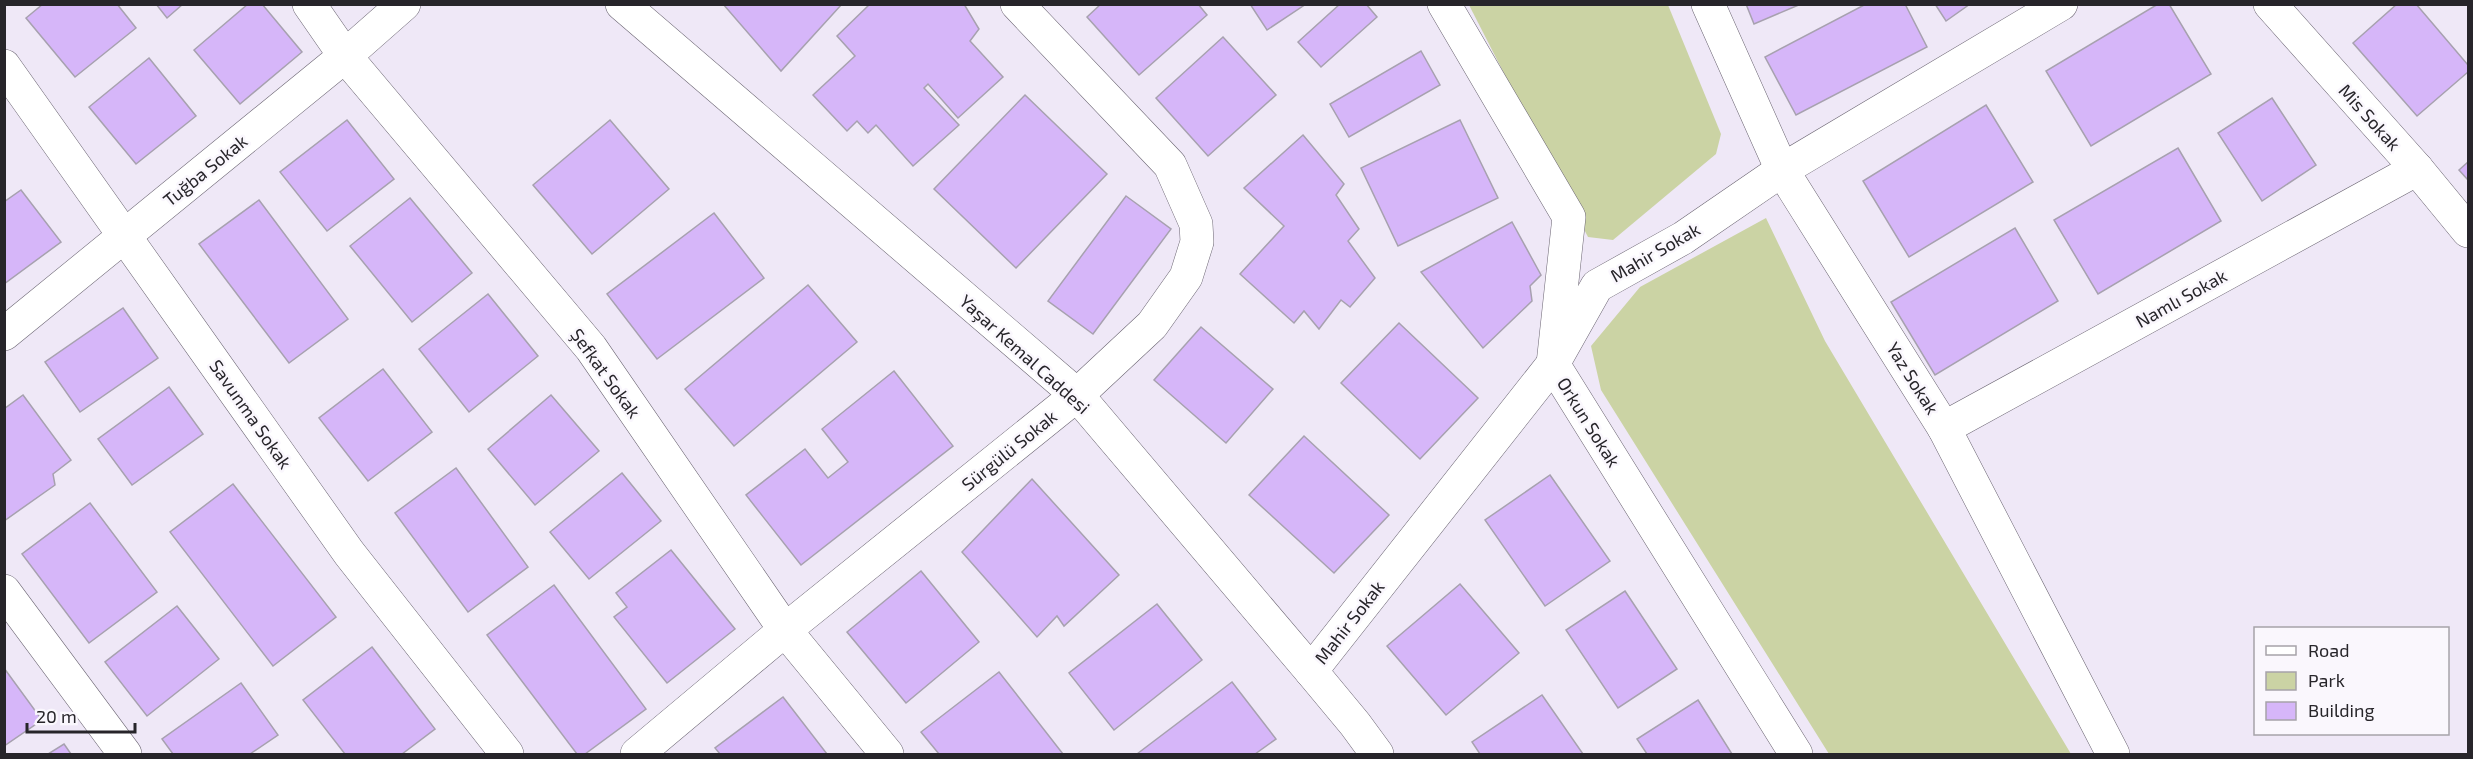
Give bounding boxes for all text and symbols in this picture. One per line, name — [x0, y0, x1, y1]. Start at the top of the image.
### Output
street label: Mis Sokak — [2334, 79, 2406, 155]
street label: Tuğba Sokak — [159, 129, 251, 211]
street label: Mahir Sokak — [1606, 217, 1704, 287]
street label: Namlı Sokak — [2132, 264, 2230, 332]
street label: Yaşar Kemal Caddesi — [955, 290, 1095, 419]
street label: Şefkat Sokak — [565, 324, 646, 423]
street label: Yaz Sokak — [1882, 338, 1944, 418]
street label: Savunma Sokak — [205, 355, 297, 473]
street label: Orkun Sokak — [1553, 373, 1625, 471]
street label: Sürgülü Sokak — [957, 405, 1061, 495]
street label: Mahir Sokak — [1310, 576, 1388, 668]
legend — [2254, 627, 2449, 735]
text: Road — [2308, 639, 2349, 661]
text: Park — [2308, 669, 2345, 691]
scale bar — [27, 696, 135, 734]
text: Building — [2308, 699, 2375, 721]
text: 20 m — [36, 705, 77, 727]

